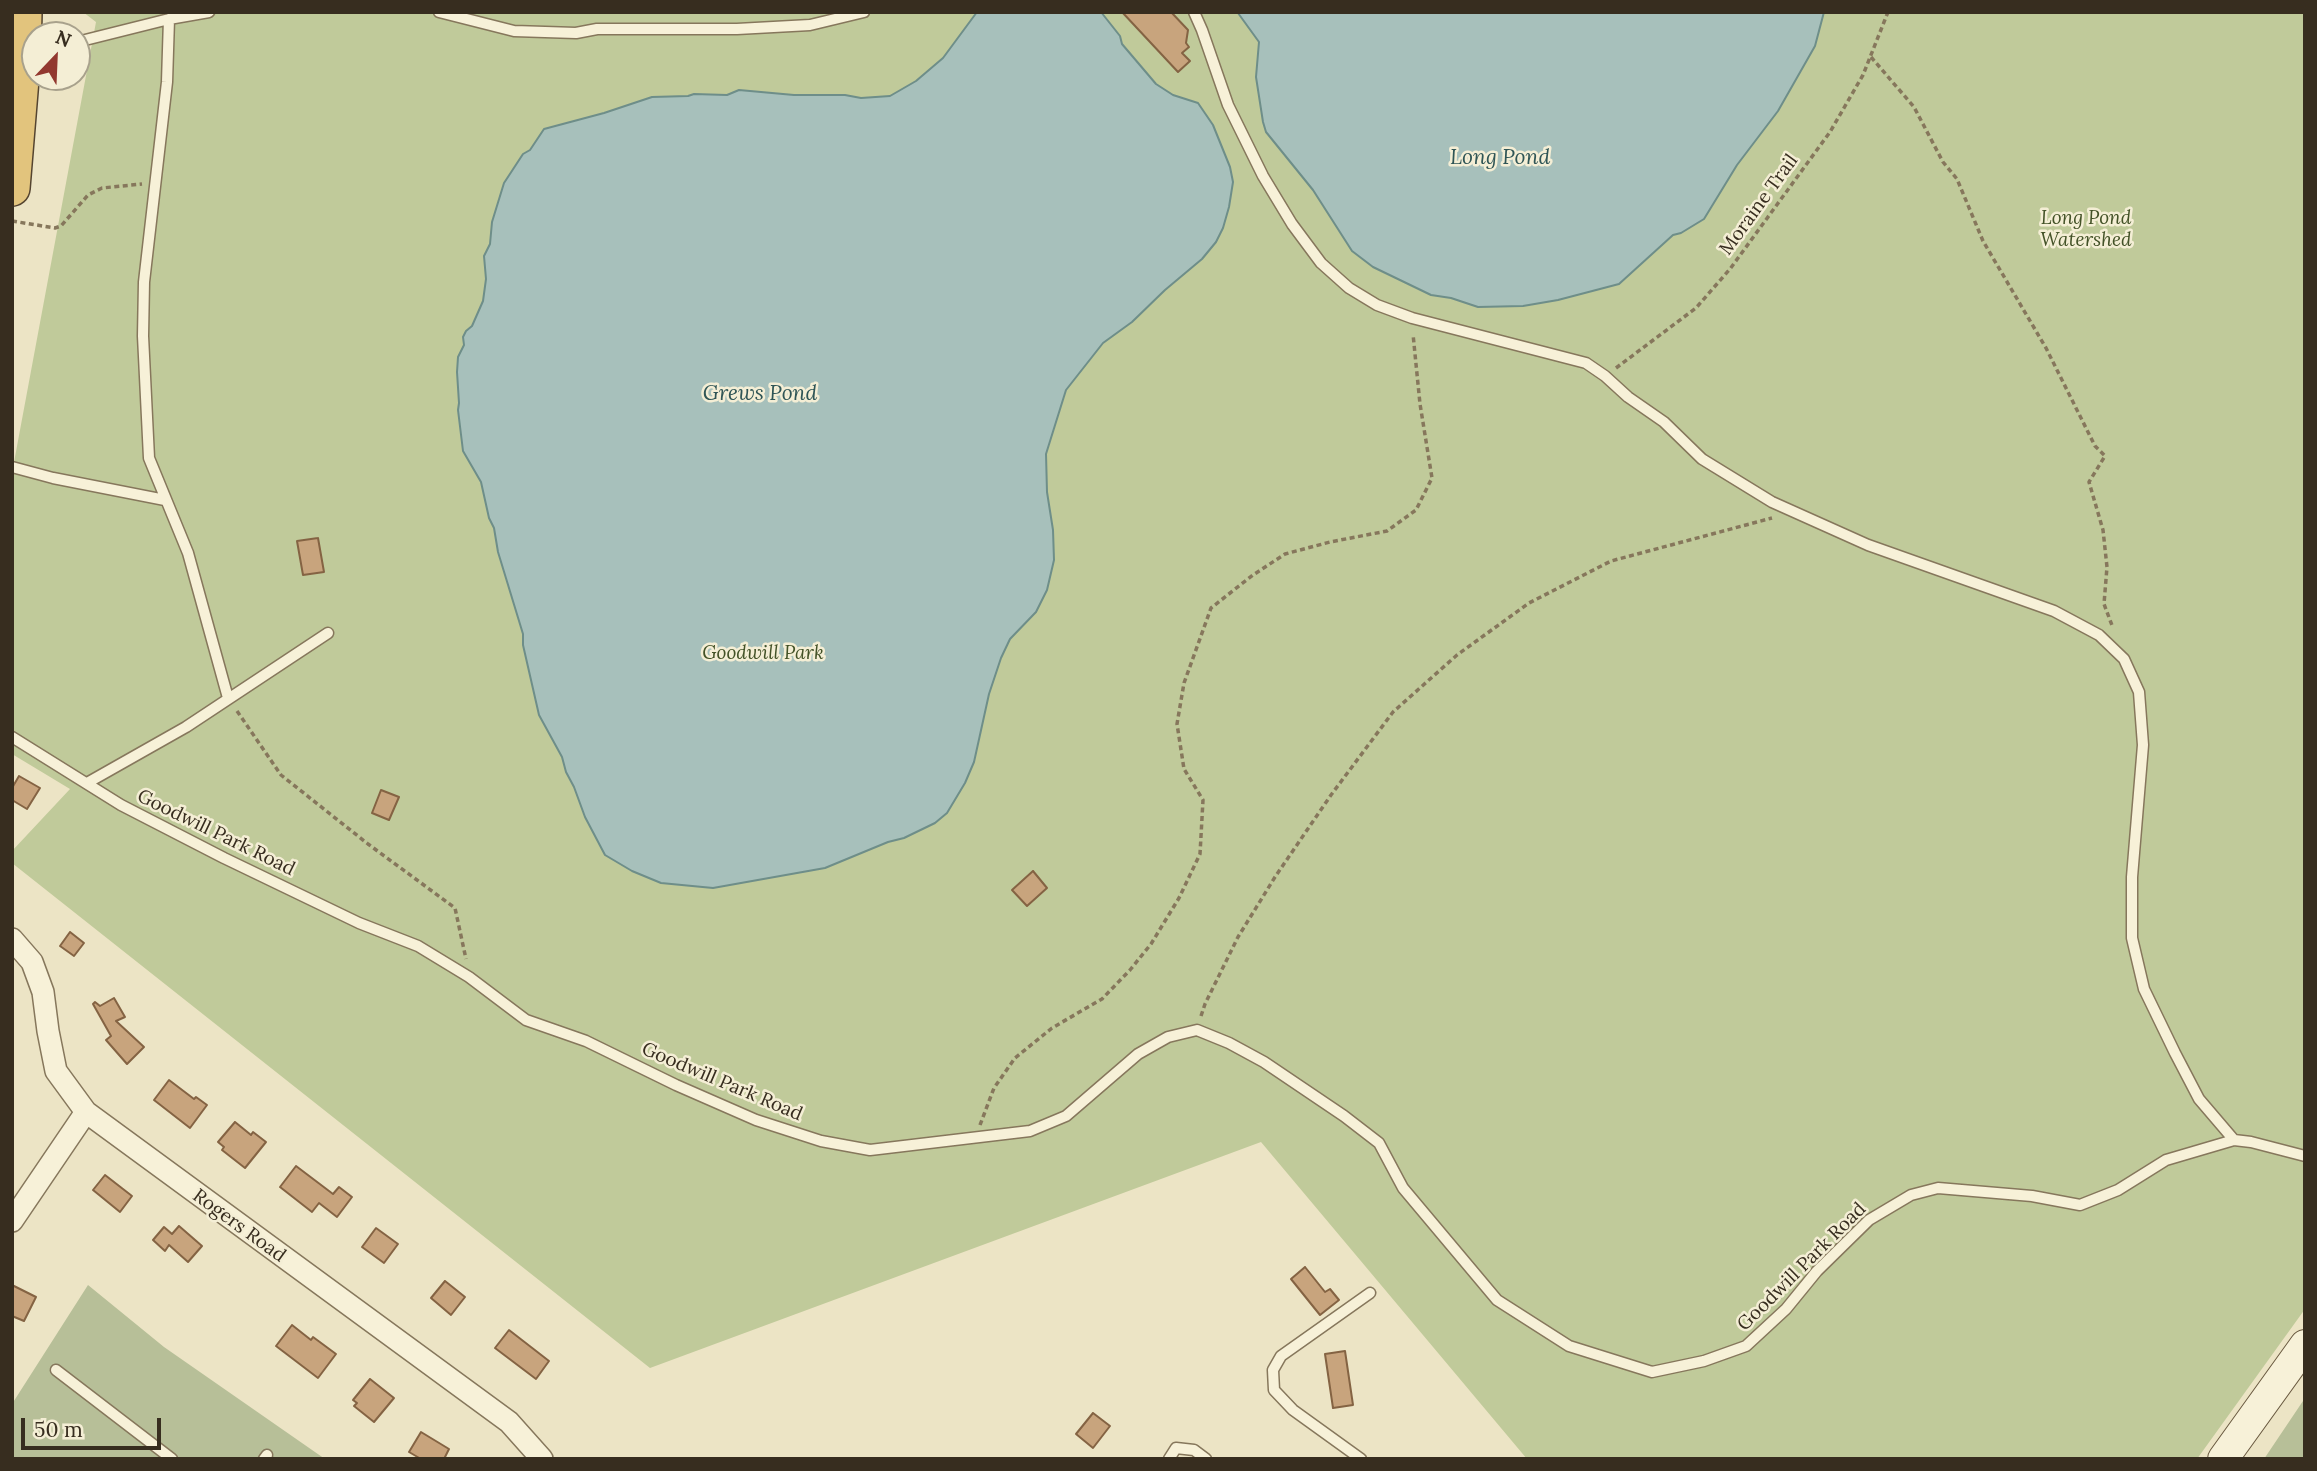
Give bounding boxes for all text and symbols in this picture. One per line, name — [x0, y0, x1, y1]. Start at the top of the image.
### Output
north arrow — [21, 21, 91, 91]
text: N — [52, 25, 75, 52]
water label: Long Pond — [1450, 145, 1550, 171]
street label: Moraine Trail — [1715, 150, 1803, 260]
park label: Long Pond Watershed — [2040, 208, 2132, 252]
water label: Grews Pond — [703, 381, 817, 407]
park label: Goodwill Park — [702, 643, 824, 665]
street label: Goodwill Park Road — [133, 785, 299, 881]
street label: Goodwill Park Road — [638, 1038, 806, 1126]
street label: Rogers Road — [188, 1185, 290, 1267]
street label: Goodwill Park Road — [1733, 1198, 1871, 1336]
scale bar — [24, 1404, 164, 1448]
text: 50 m — [34, 1416, 83, 1443]

